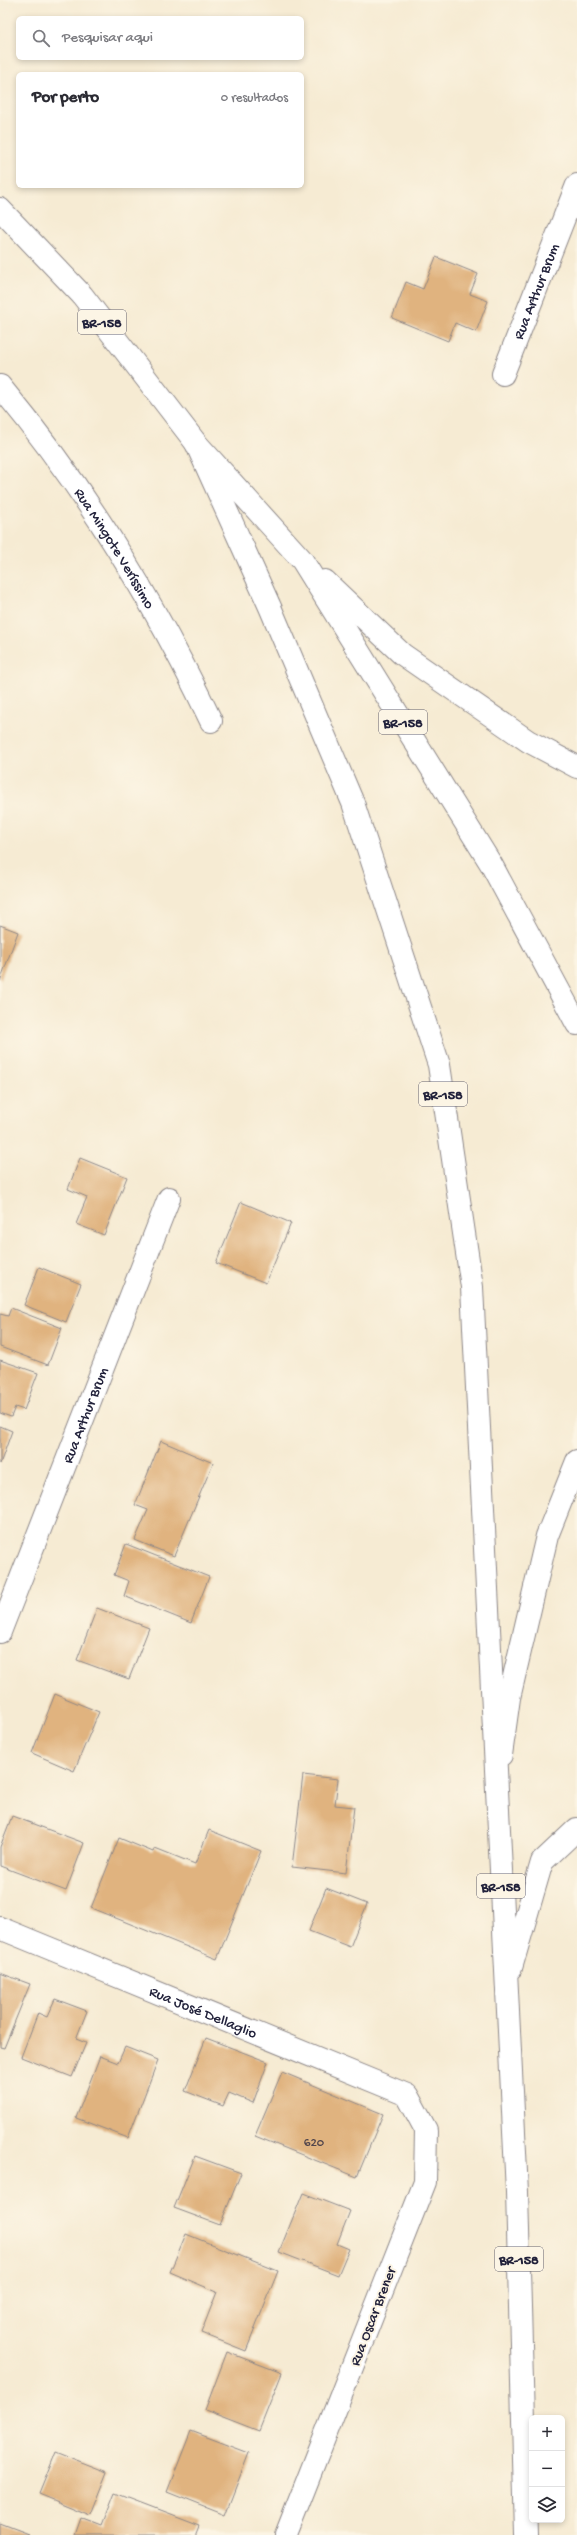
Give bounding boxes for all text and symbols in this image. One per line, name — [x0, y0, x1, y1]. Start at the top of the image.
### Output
search box — [16, 16, 304, 60]
icon: search — [30, 27, 52, 49]
text: Pesquisar aqui — [62, 29, 153, 47]
text: Por perto — [32, 88, 99, 108]
text: 0 resultados — [221, 91, 288, 106]
street label: Rua Arthur Brum — [510, 241, 564, 343]
road number: BR-158 — [78, 310, 126, 334]
street label: Rua Mingote Veríssimo — [69, 485, 158, 613]
road number: BR-158 — [379, 710, 427, 734]
road number: BR-158 — [419, 1082, 467, 1106]
street label: Rua Arthur Brum — [60, 1365, 113, 1466]
road number: BR-158 — [477, 1874, 525, 1898]
street label: Rua José Dellaglio — [146, 1983, 259, 2044]
house number: 620 — [304, 2136, 325, 2151]
road number: BR-158 — [495, 2247, 543, 2271]
street label: Rua Oscar Brener — [347, 2263, 402, 2369]
map controls — [529, 2415, 565, 2523]
button: + — [529, 2415, 565, 2451]
button: − — [529, 2451, 565, 2487]
button: layers — [529, 2487, 565, 2523]

